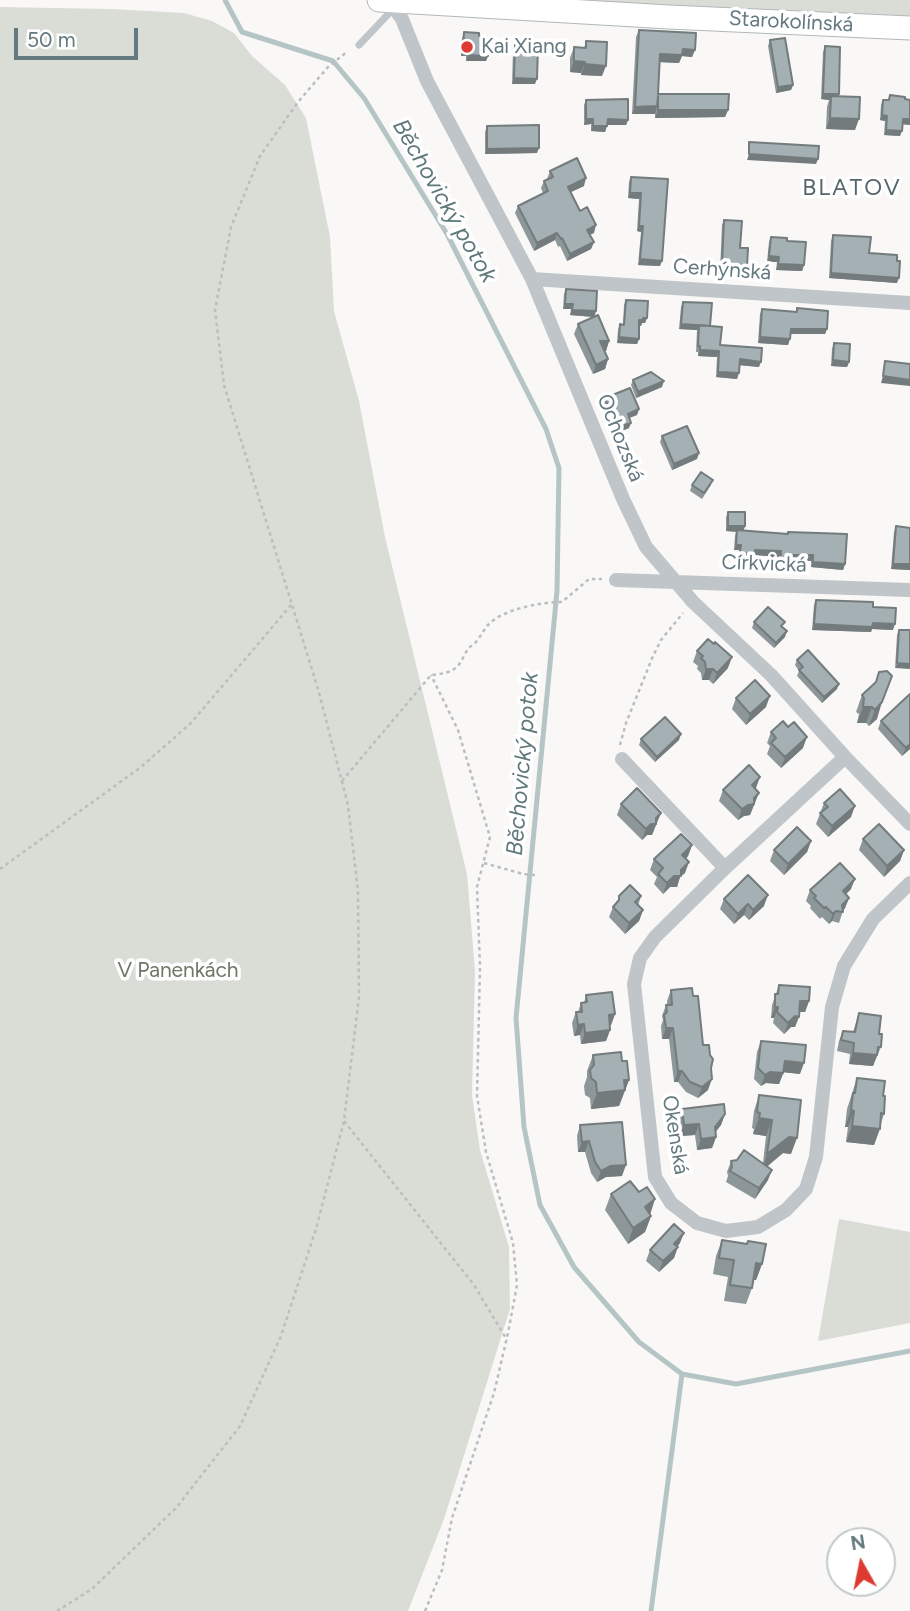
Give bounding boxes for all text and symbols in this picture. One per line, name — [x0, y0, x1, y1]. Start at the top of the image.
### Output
street label: Starokolínská — [728, 6, 854, 38]
scale bar — [18, 14, 142, 58]
text: 50 m — [27, 27, 76, 52]
place label: Kai Xiang — [481, 34, 567, 60]
marker: Kai Xiang — [459, 39, 475, 55]
water label: Běchovický potok — [386, 114, 502, 288]
district label: BLATOV — [803, 174, 901, 202]
street label: Cerhýnská — [672, 254, 772, 286]
street label: Ochozská — [591, 390, 649, 486]
street label: Církvická — [721, 550, 807, 578]
water label: Běchovický potok — [501, 671, 545, 857]
park label: V Panenkách — [117, 958, 239, 984]
street label: Okenská — [656, 1094, 694, 1176]
north arrow — [826, 1527, 896, 1597]
text: N — [849, 1530, 867, 1555]

